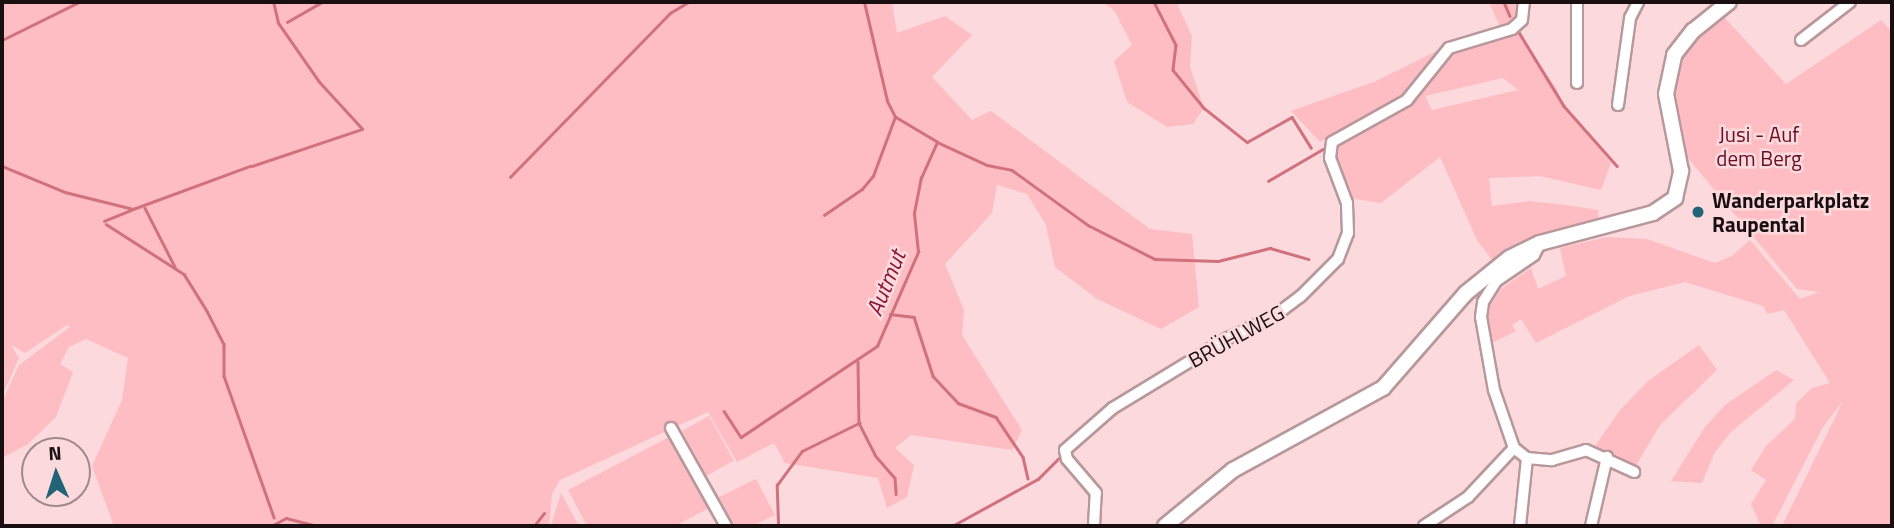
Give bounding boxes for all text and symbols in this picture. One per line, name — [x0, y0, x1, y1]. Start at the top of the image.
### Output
park label: Jusi - Auf dem Berg — [1716, 121, 1802, 171]
place label: Wanderparkplatz Raupental — [1712, 187, 1869, 237]
marker: Wanderparkplatz Raupental — [1690, 204, 1706, 220]
water label: Autmut — [860, 246, 912, 320]
street label: BRÜHLWEG — [1184, 299, 1288, 373]
north arrow — [21, 437, 91, 507]
text: N — [48, 438, 62, 467]

